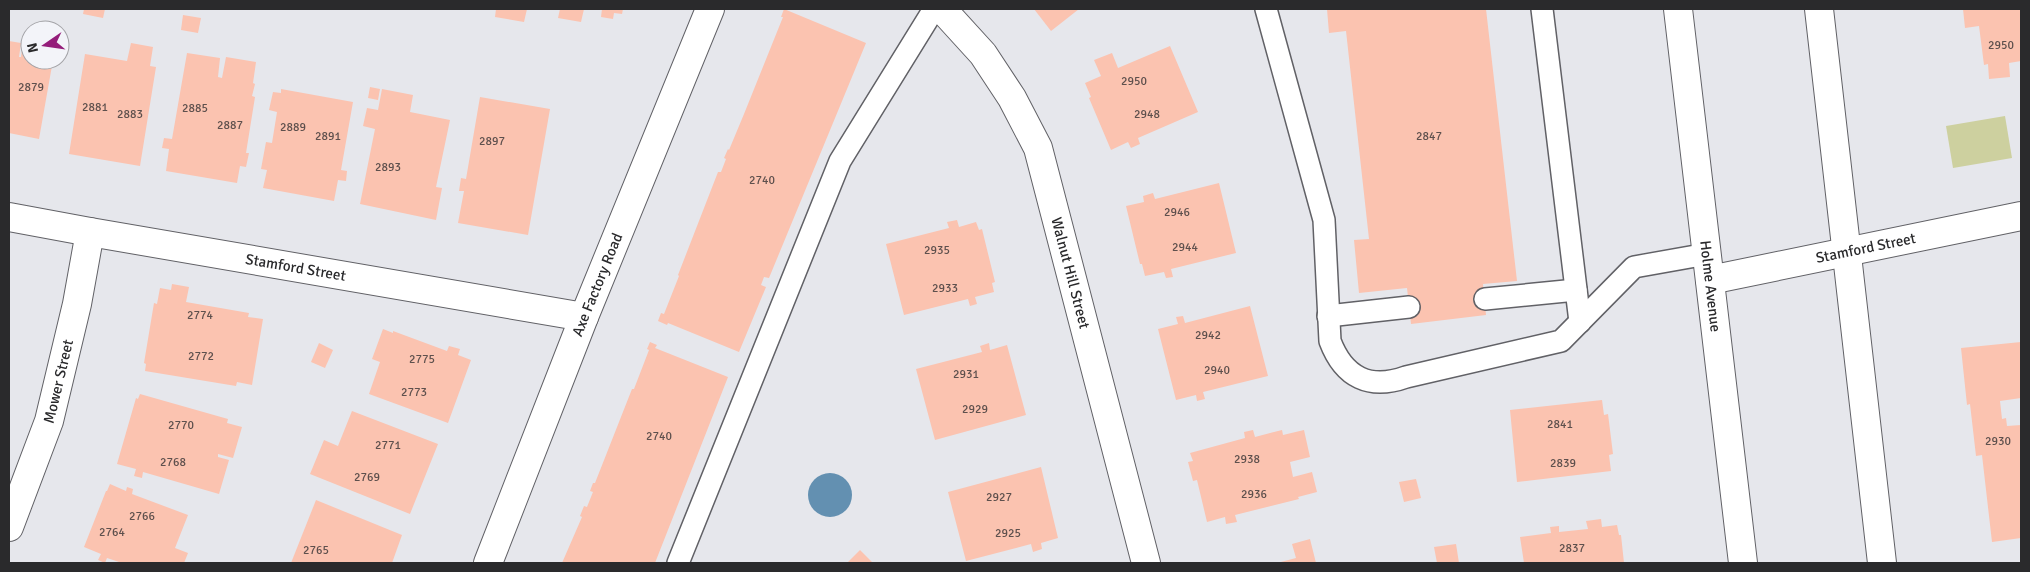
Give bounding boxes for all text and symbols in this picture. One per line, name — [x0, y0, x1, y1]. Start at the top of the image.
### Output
north arrow — [20, 20, 70, 70]
house number: 2950 — [1988, 38, 2014, 53]
text: N — [23, 41, 42, 54]
house number: 2950 — [1121, 74, 1147, 89]
house number: 2879 — [18, 80, 44, 95]
house number: 2881 — [82, 100, 108, 115]
house number: 2885 — [182, 101, 208, 116]
house number: 2883 — [117, 107, 143, 122]
house number: 2948 — [1134, 107, 1160, 122]
house number: 2887 — [217, 118, 243, 133]
house number: 2889 — [280, 120, 306, 135]
house number: 2891 — [315, 129, 341, 144]
house number: 2847 — [1416, 129, 1442, 144]
house number: 2897 — [479, 134, 505, 149]
house number: 2893 — [375, 160, 401, 175]
house number: 2740 — [749, 173, 775, 188]
house number: 2946 — [1164, 205, 1190, 220]
street label: Walnut Hill Street — [1047, 215, 1094, 331]
street label: Stamford Street — [1814, 229, 1917, 267]
street label: Axe Factory Road — [568, 230, 626, 339]
street label: Holme Avenue — [1696, 239, 1725, 333]
house number: 2944 — [1172, 240, 1198, 255]
house number: 2935 — [924, 243, 950, 258]
street label: Stamford Street — [244, 250, 347, 285]
house number: 2933 — [932, 281, 958, 296]
house number: 2774 — [187, 308, 213, 323]
house number: 2942 — [1195, 328, 1221, 343]
street label: Mower Street — [40, 338, 77, 425]
house number: 2772 — [188, 349, 214, 364]
house number: 2775 — [409, 352, 435, 367]
house number: 2940 — [1204, 363, 1230, 378]
house number: 2931 — [953, 367, 979, 382]
house number: 2773 — [401, 385, 427, 400]
house number: 2929 — [962, 402, 988, 417]
house number: 2841 — [1547, 417, 1573, 432]
house number: 2770 — [168, 418, 194, 433]
house number: 2740 — [646, 429, 672, 444]
house number: 2930 — [1985, 434, 2011, 449]
house number: 2771 — [375, 438, 401, 453]
house number: 2938 — [1234, 452, 1260, 467]
house number: 2768 — [160, 455, 186, 470]
house number: 2839 — [1550, 456, 1576, 471]
house number: 2769 — [354, 470, 380, 485]
house number: 2936 — [1241, 487, 1267, 502]
house number: 2927 — [986, 490, 1012, 505]
house number: 2766 — [129, 509, 155, 524]
house number: 2764 — [99, 525, 125, 540]
house number: 2925 — [995, 526, 1021, 541]
house number: 2837 — [1559, 541, 1585, 556]
house number: 2765 — [303, 543, 329, 558]

